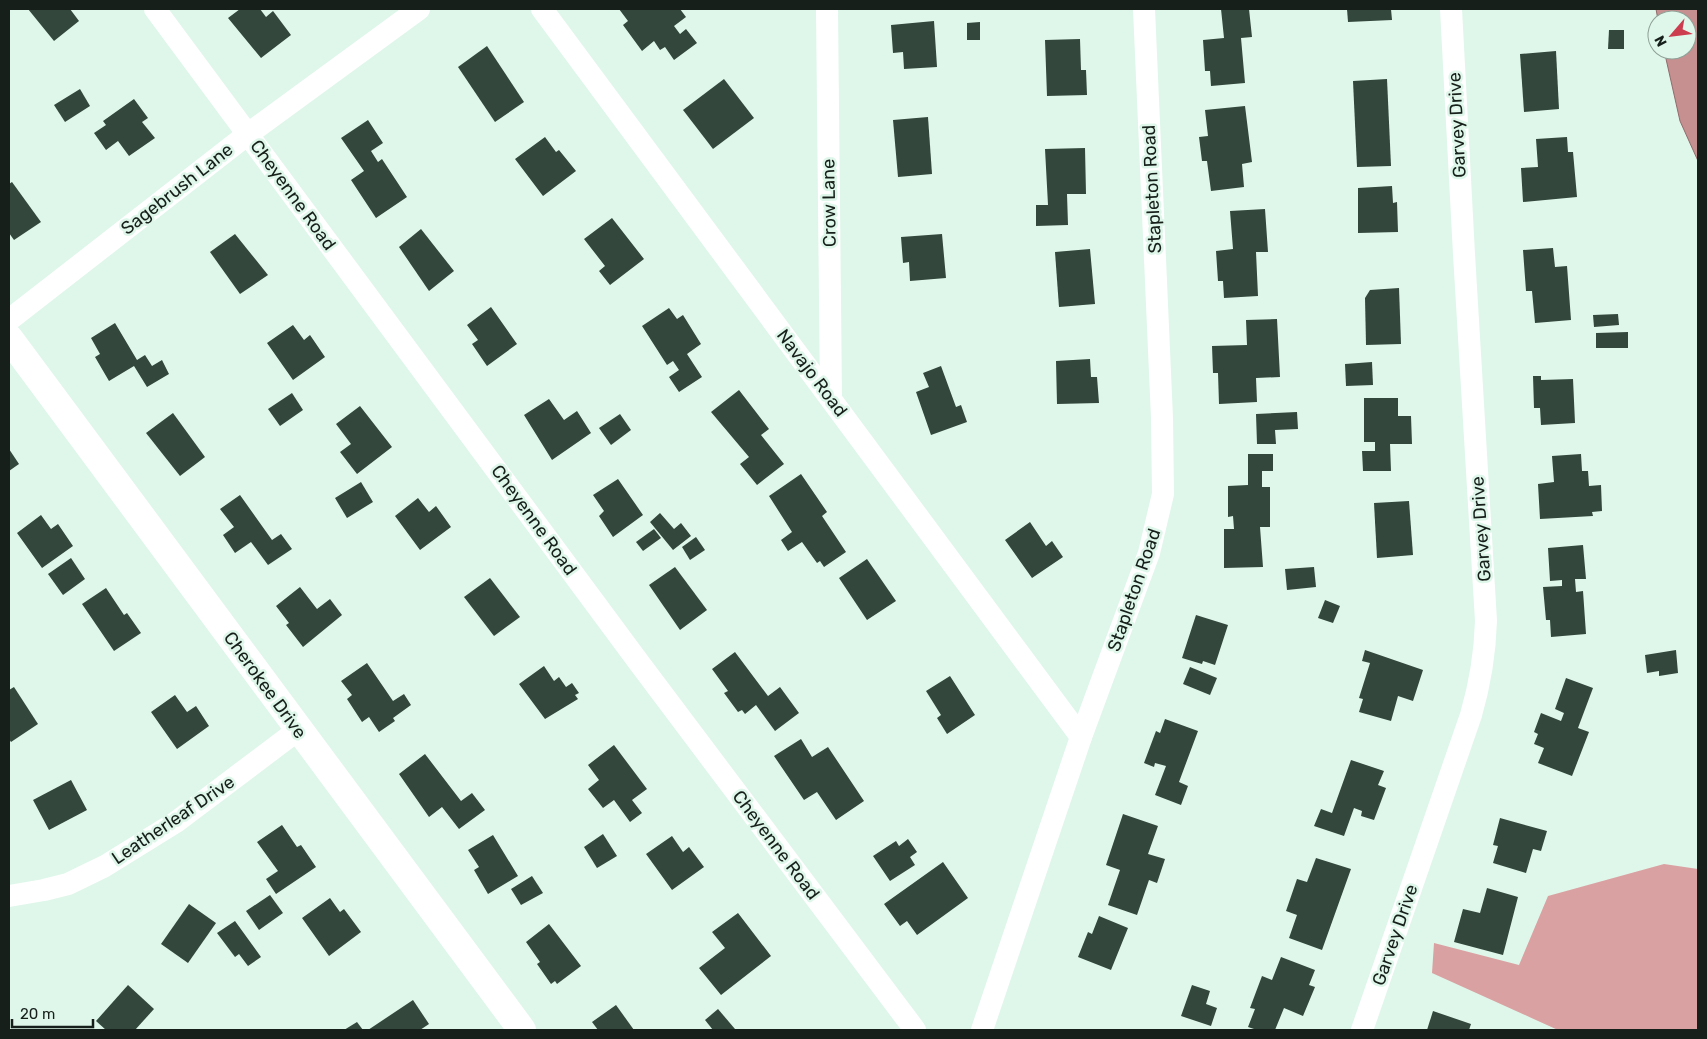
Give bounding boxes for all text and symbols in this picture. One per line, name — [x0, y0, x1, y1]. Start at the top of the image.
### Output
north arrow — [1647, 10, 1697, 60]
text: N — [1651, 32, 1671, 49]
street label: Garvey Drive — [1443, 72, 1471, 178]
street label: Stapleton Road — [1138, 124, 1166, 254]
street label: Cheyenne Road — [245, 135, 341, 255]
street label: Sagebrush Lane — [117, 138, 237, 240]
street label: Crow Lane — [817, 159, 841, 247]
street label: Navajo Road — [772, 325, 852, 421]
street label: Cheyenne Road — [486, 460, 582, 580]
street label: Garvey Drive — [1466, 476, 1496, 582]
street label: Stapleton Road — [1103, 526, 1165, 654]
street label: Cherokee Drive — [219, 627, 311, 743]
street label: Leatherleaf Drive — [107, 771, 239, 869]
street label: Cheyenne Road — [728, 786, 824, 904]
street label: Garvey Drive — [1367, 881, 1423, 989]
scale bar — [12, 996, 94, 1028]
text: 20 m — [20, 1005, 55, 1023]

